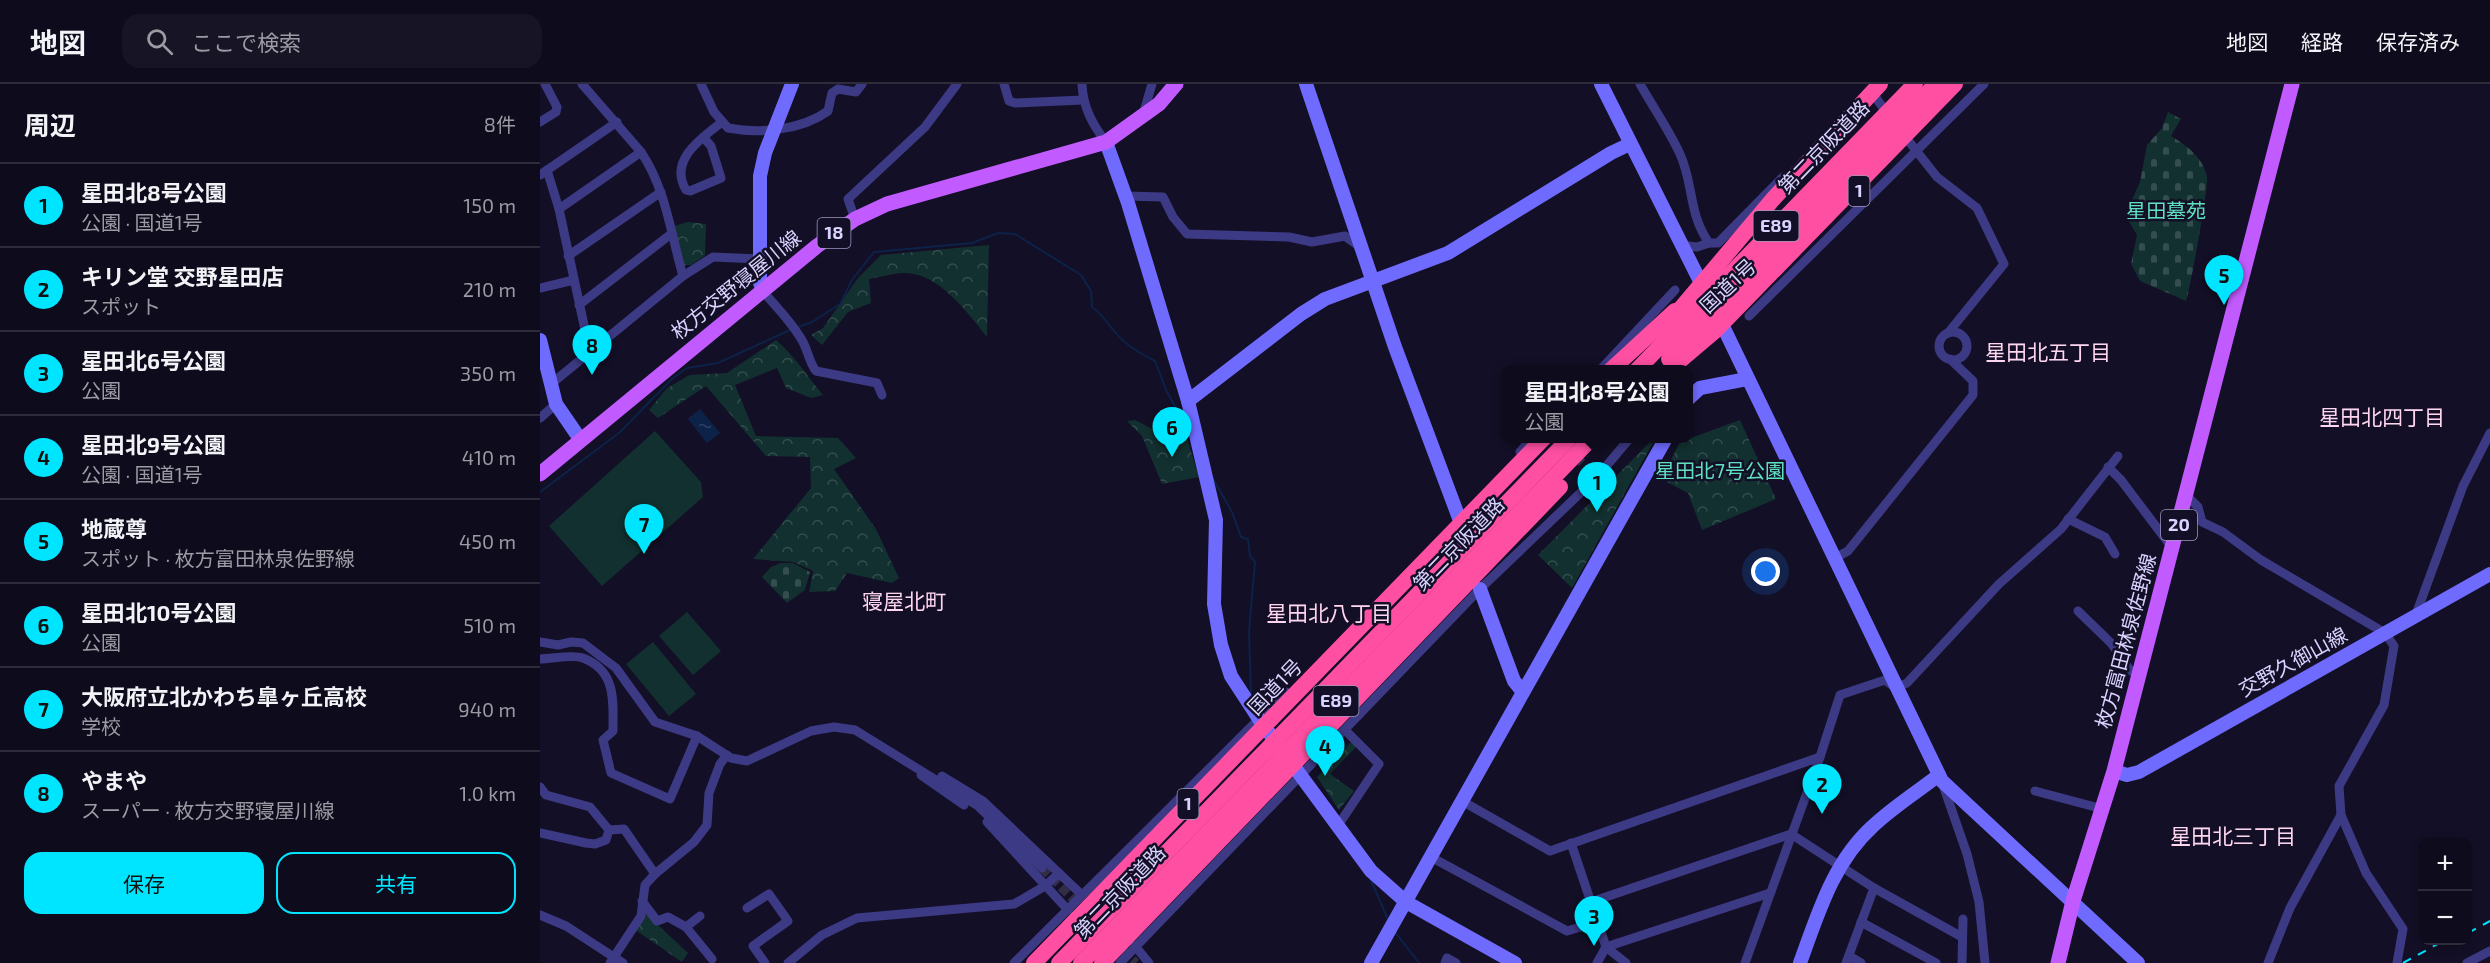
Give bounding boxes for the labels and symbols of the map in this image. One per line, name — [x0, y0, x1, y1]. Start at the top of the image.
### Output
street label: 第二京阪道路 — [1773, 95, 1874, 198]
road number: 1 — [1848, 176, 1870, 206]
park label: 星田墓苑 — [2126, 198, 2206, 222]
road number: E89 — [1754, 211, 1798, 241]
road number: 18 — [818, 218, 850, 248]
street label: 枚方交野寝屋川線 — [666, 225, 805, 344]
street label: 国道1号 — [1694, 253, 1760, 317]
pin: 5 — [2204, 256, 2244, 305]
pin: 8 — [572, 326, 612, 375]
district label: 星田北五丁目 — [1985, 339, 2111, 364]
district label: 星田北四丁目 — [2319, 404, 2445, 429]
pin: 6 — [1152, 408, 1192, 457]
park label: 星田北7号公園 — [1655, 458, 1785, 482]
pin: 1 — [1578, 462, 1616, 512]
street label: 第二京阪道路 — [1408, 492, 1509, 595]
pin: 7 — [624, 504, 664, 554]
road number: 20 — [2161, 510, 2197, 540]
street label: 枚方富田林泉佐野線 — [2090, 551, 2160, 731]
your location — [1751, 557, 1780, 586]
district label: 寝屋北町 — [862, 588, 946, 613]
district label: 星田北八丁目 — [1266, 600, 1392, 625]
street label: 交野久御山線 — [2234, 622, 2351, 701]
street label: 国道1号 — [1242, 654, 1307, 719]
road number: E89 — [1314, 686, 1358, 716]
pin: 4 — [1306, 726, 1344, 776]
pin: 2 — [1802, 764, 1842, 814]
road number: 1 — [1178, 789, 1198, 819]
district label: 星田北三丁目 — [2170, 823, 2296, 848]
street label: 第二京阪道路 — [1069, 840, 1170, 943]
pin: 3 — [1574, 896, 1614, 946]

